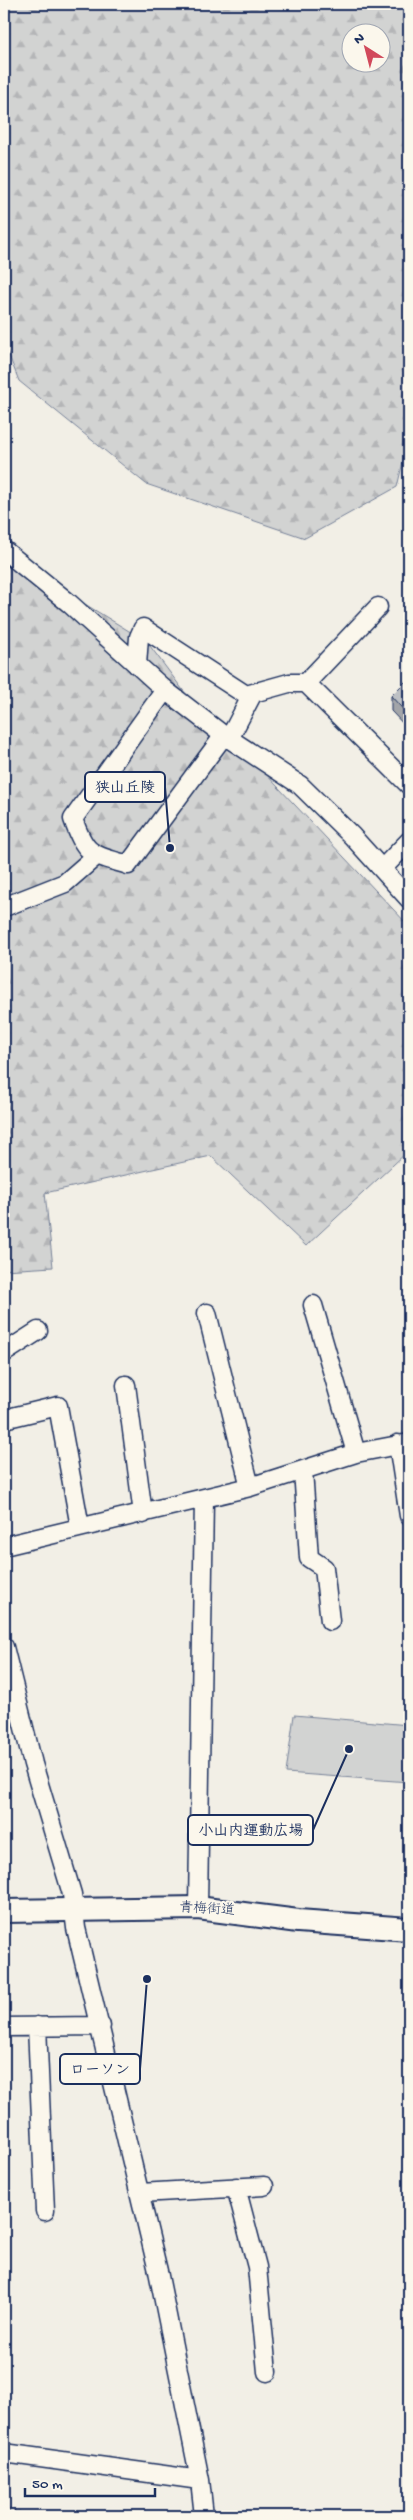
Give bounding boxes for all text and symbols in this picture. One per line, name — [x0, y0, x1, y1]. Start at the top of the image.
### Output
north arrow — [340, 22, 390, 72]
text: N — [351, 30, 369, 49]
callout: 狭山丘陵 — [85, 772, 165, 802]
text: 狭山丘陵 — [95, 779, 155, 798]
callout: 小山内運動広場 — [188, 1815, 313, 1845]
text: 小山内運動広場 — [198, 1822, 304, 1841]
street label: 青梅街道 — [179, 1900, 235, 1920]
callout: ローソン — [60, 2054, 140, 2084]
text: ローソン — [70, 2062, 130, 2080]
scale bar — [25, 2465, 155, 2497]
text: 50 m — [32, 2476, 63, 2494]

